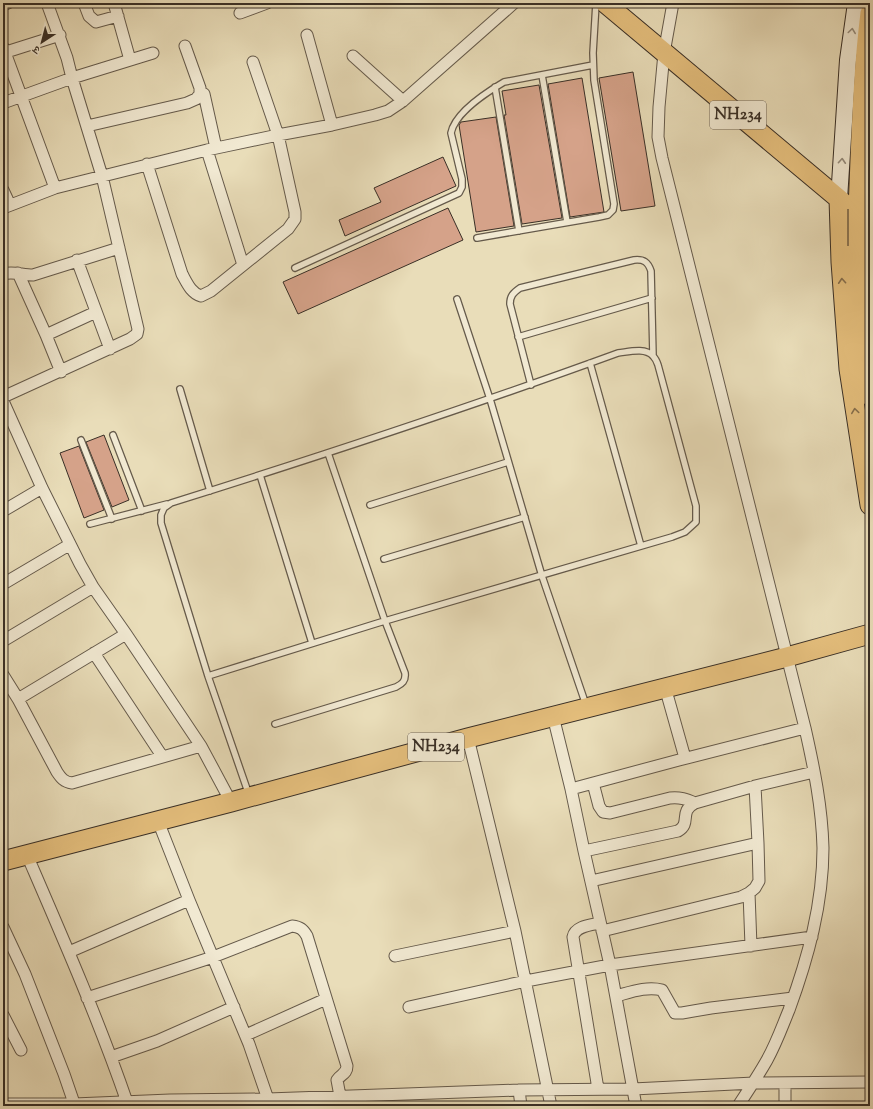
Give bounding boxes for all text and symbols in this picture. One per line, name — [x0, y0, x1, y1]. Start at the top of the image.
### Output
north arrow — [22, 22, 62, 62]
one-way arrow — [847, 28, 856, 34]
text: उ — [29, 40, 44, 58]
road number: NH234 — [710, 101, 766, 129]
one-way arrow — [837, 158, 846, 164]
one-way arrow — [838, 278, 847, 285]
one-way arrow — [851, 408, 860, 414]
road number: NH234 — [408, 733, 464, 761]

